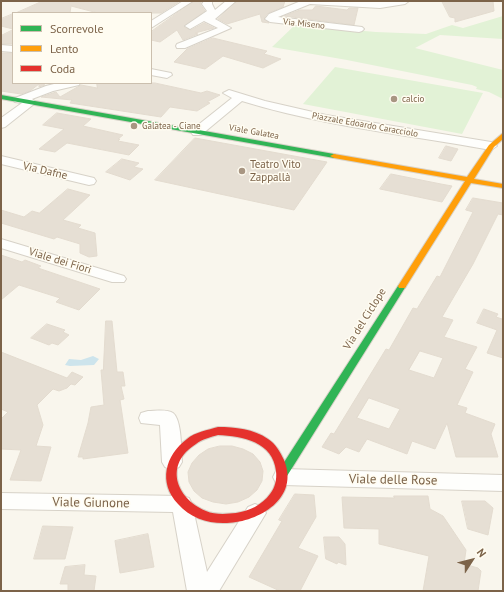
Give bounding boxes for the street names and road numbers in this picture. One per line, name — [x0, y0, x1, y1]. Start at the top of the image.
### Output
street label: Via Miseno — [283, 16, 325, 32]
street label: Piazzale Edoardo Caracciolo — [311, 110, 419, 140]
street label: Viale Galatea — [228, 122, 280, 142]
street label: Via Dafne — [21, 159, 69, 183]
street label: Viale dei Fiori — [27, 245, 93, 277]
street label: Via del Ciclope — [341, 286, 389, 352]
street label: Viale delle Rose — [349, 471, 437, 489]
street label: Viale Giunone — [52, 495, 130, 511]

